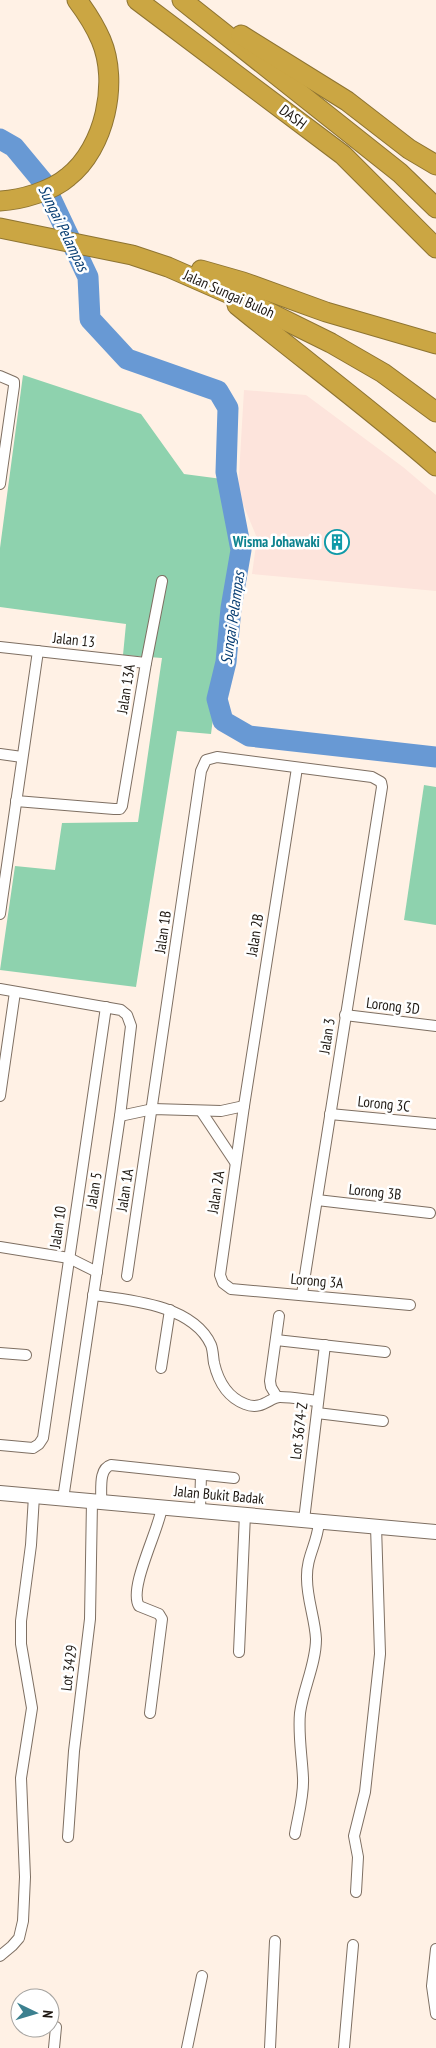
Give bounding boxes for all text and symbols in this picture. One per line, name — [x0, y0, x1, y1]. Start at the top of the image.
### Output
street label: DASH — [276, 100, 311, 133]
water label: Sungai Pelampas — [34, 182, 94, 276]
street label: Jalan Sungai Buloh — [180, 265, 278, 322]
building icon: Wisma Johawaki — [324, 529, 350, 555]
place label: Wisma Johawaki — [232, 532, 320, 551]
water label: Sungai Pelampas — [216, 569, 249, 666]
street label: Jalan 13 — [51, 628, 96, 651]
street label: Jalan 13A — [112, 662, 139, 716]
street label: Jalan 1B — [150, 909, 175, 955]
street label: Jalan 2B — [242, 912, 267, 958]
street label: Lorong 3D — [365, 993, 421, 1018]
street label: Jalan 3 — [314, 1017, 339, 1056]
street label: Lorong 3C — [357, 1091, 411, 1116]
street label: Jalan 1A — [112, 1166, 137, 1213]
street label: Jalan 2A — [203, 1168, 228, 1215]
street label: Jalan 5 — [81, 1171, 106, 1210]
street label: Lorong 3B — [348, 1179, 402, 1204]
street label: Jalan 10 — [45, 1204, 70, 1250]
street label: Lorong 3A — [290, 1269, 345, 1292]
street label: Lot 3674-Z — [286, 1401, 311, 1461]
street label: Jalan Bukit Badak — [172, 1481, 265, 1508]
street label: Lot 3429 — [56, 1644, 81, 1692]
north arrow — [10, 1988, 60, 2038]
text: N — [39, 2010, 57, 2019]

